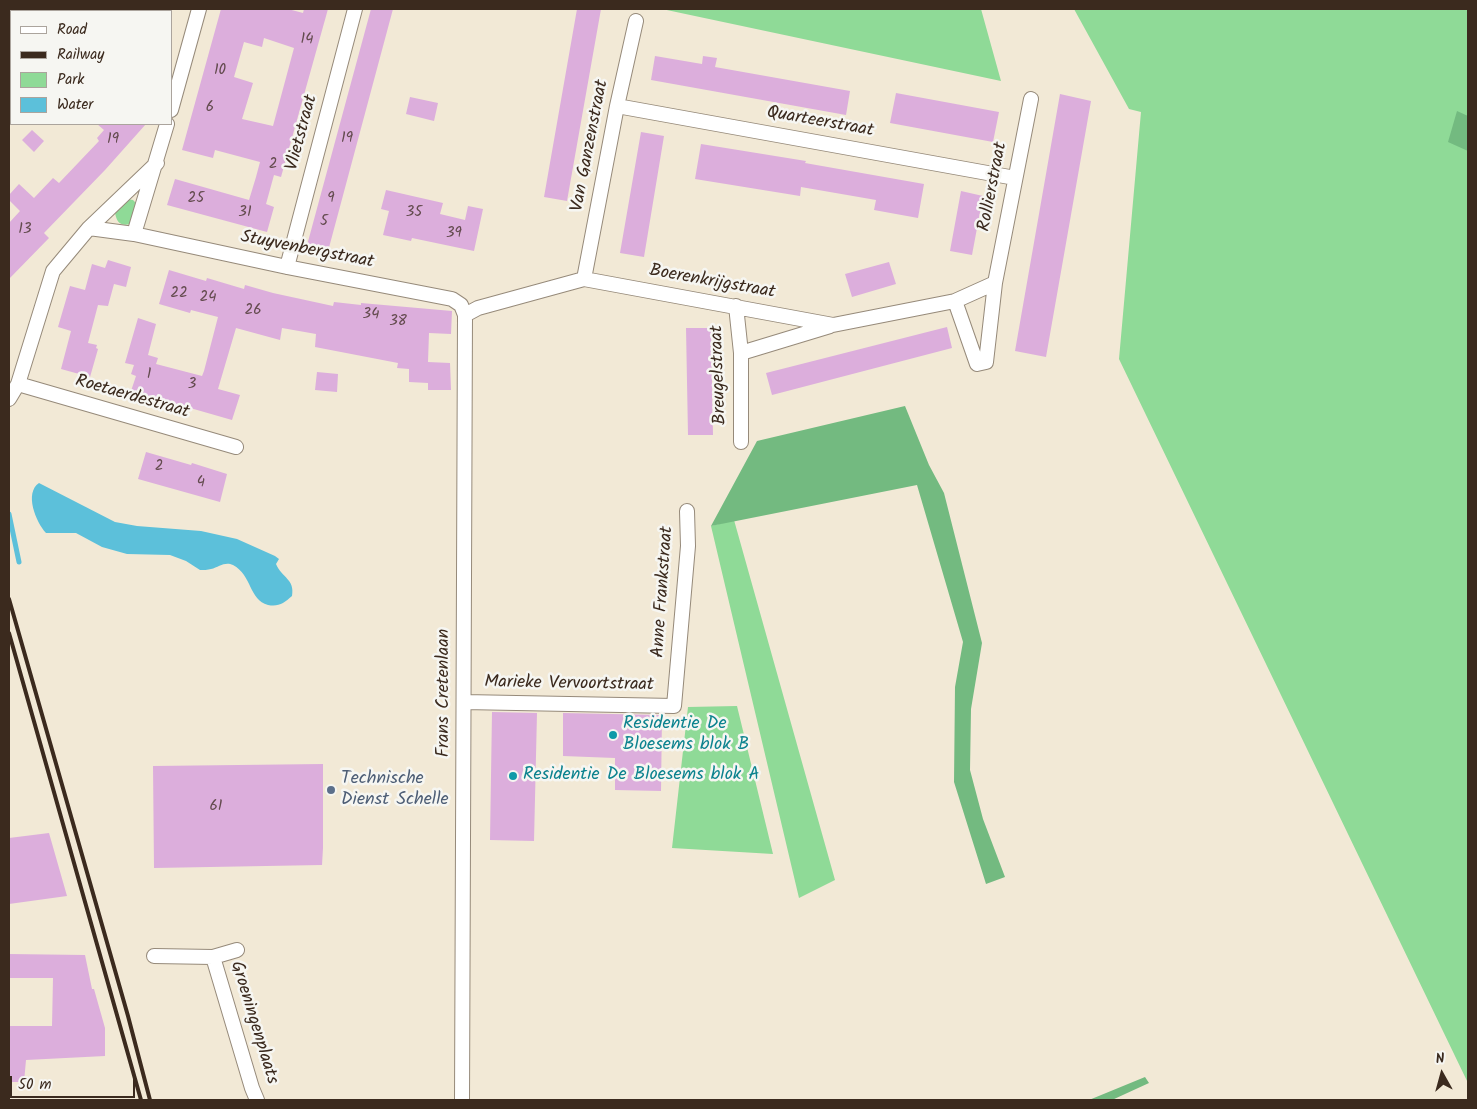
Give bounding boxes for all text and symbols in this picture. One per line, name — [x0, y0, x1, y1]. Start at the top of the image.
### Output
legend — [10, 10, 172, 125]
text: Road — [57, 18, 87, 42]
house number: 14 — [301, 31, 313, 49]
text: Railway — [57, 43, 104, 67]
house number: 10 — [214, 62, 226, 80]
text: Park — [57, 68, 84, 92]
street label: Van Ganzenstraat — [568, 78, 614, 214]
text: Water — [57, 93, 93, 117]
street label: Vlietstraat — [283, 93, 323, 173]
house number: 6 — [206, 99, 214, 117]
street label: Quarteerstraat — [765, 103, 875, 143]
house number: 19 — [341, 130, 353, 148]
house number: 19 — [107, 131, 119, 149]
street label: Rollierstraat — [975, 141, 1013, 233]
house number: 2 — [269, 156, 277, 174]
house number: 25 — [188, 190, 204, 208]
house number: 9 — [327, 190, 335, 208]
house number: 31 — [238, 204, 252, 222]
house number: 35 — [406, 204, 422, 222]
house number: 5 — [320, 213, 328, 231]
house number: 13 — [18, 221, 32, 239]
house number: 39 — [446, 225, 462, 243]
street label: Stuyvenbergstraat — [238, 227, 376, 275]
street label: Boerenkrijgstraat — [647, 261, 777, 305]
house number: 22 — [170, 285, 188, 303]
house number: 24 — [200, 289, 216, 307]
house number: 26 — [244, 302, 262, 320]
house number: 34 — [363, 306, 379, 324]
house number: 38 — [389, 313, 407, 331]
street label: Breugelstraat — [707, 325, 733, 425]
house number: 1 — [147, 366, 151, 384]
street label: Roetaerdestraat — [72, 371, 192, 425]
house number: 3 — [188, 376, 196, 394]
house number: 2 — [155, 458, 163, 476]
house number: 4 — [197, 474, 205, 492]
street label: Anne Frankstraat — [649, 526, 679, 658]
street label: Frans Cretenlaan — [434, 629, 456, 757]
street label: Marieke Vervoortstraat — [484, 673, 654, 697]
place label: Residentie De Bloesems blok B — [623, 714, 749, 756]
marker: Residentie De Bloesems blok B — [607, 729, 619, 741]
place label: Residentie De Bloesems blok A — [523, 765, 759, 787]
place label: Technische Dienst Schelle — [341, 769, 449, 812]
marker: Residentie De Bloesems blok A — [507, 770, 519, 782]
marker: Technische Dienst Schelle — [325, 784, 337, 796]
house number: 61 — [209, 798, 223, 816]
street label: Groeningenplaats — [224, 959, 282, 1087]
text: N — [1434, 1048, 1446, 1071]
north arrow — [1417, 1049, 1467, 1099]
scale bar — [12, 1066, 138, 1098]
text: 50 m — [18, 1073, 52, 1097]

